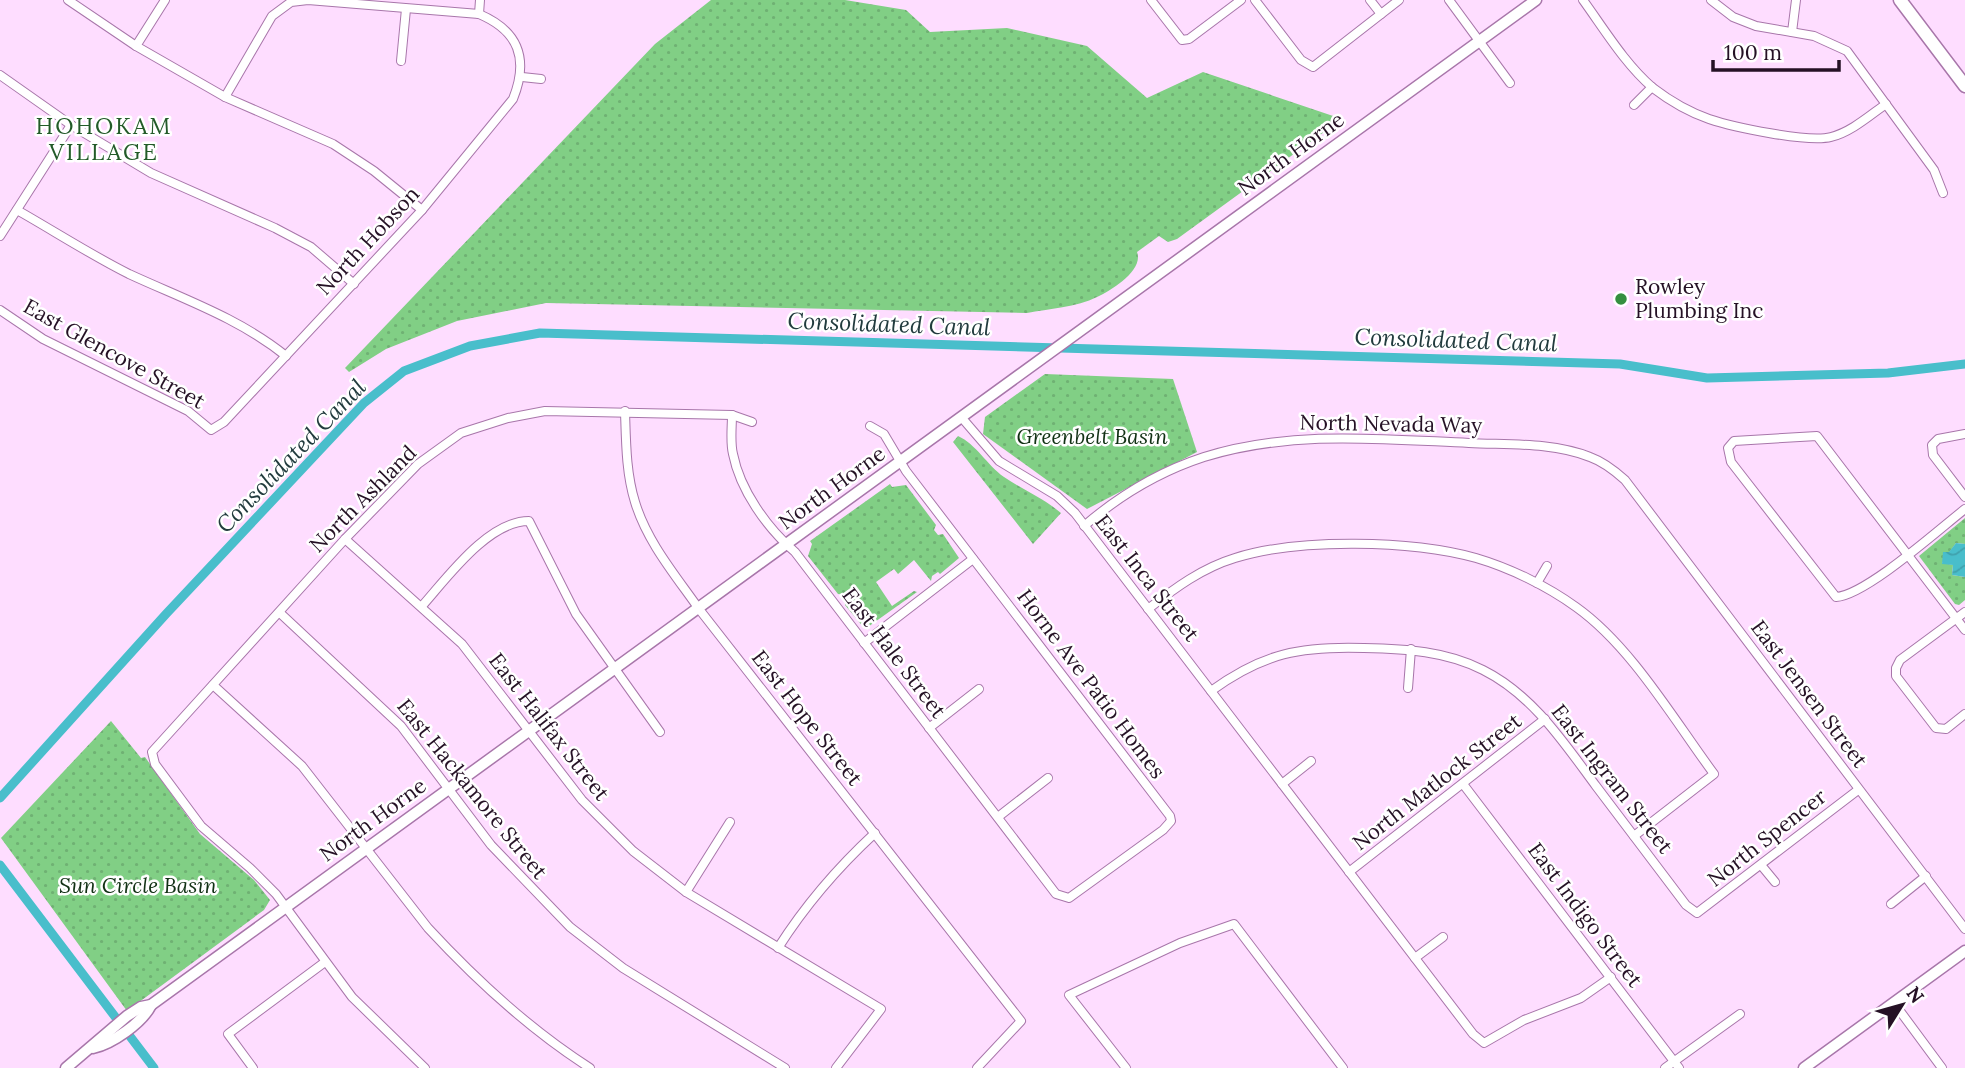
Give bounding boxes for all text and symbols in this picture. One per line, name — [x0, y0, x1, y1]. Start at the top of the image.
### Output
scale bar — [1713, 28, 1839, 72]
text: 100 m — [1724, 39, 1782, 66]
street label: North Horne — [1232, 106, 1349, 201]
district label: HOHOKAM VILLAGE — [36, 111, 172, 166]
street label: North Hobson — [310, 181, 425, 301]
place label: Rowley Plumbing Inc — [1635, 273, 1763, 324]
marker: Rowley Plumbing Inc — [1613, 291, 1629, 307]
street label: East Glencove Street — [19, 292, 210, 415]
water label: Consolidated Canal — [787, 305, 991, 342]
water label: Consolidated Canal — [1354, 321, 1558, 358]
water label: Consolidated Canal — [210, 372, 372, 539]
street label: North Nevada Way — [1300, 408, 1483, 439]
park label: Greenbelt Basin — [1016, 423, 1168, 450]
street label: North Ashland — [303, 439, 422, 558]
street label: North Horne — [773, 440, 890, 535]
street label: East Inca Street — [1089, 509, 1206, 647]
street label: East Hale Street — [837, 582, 953, 724]
street label: Horne Ave Patio Homes — [1011, 584, 1171, 784]
street label: East Jensen Street — [1745, 615, 1874, 774]
street label: East Hope Street — [746, 645, 869, 791]
street label: East Halifax Street — [483, 647, 616, 807]
street label: East Hackamore Street — [391, 693, 554, 885]
street label: East Ingram Street — [1546, 699, 1680, 859]
street label: North Matlock Street — [1347, 707, 1527, 856]
street label: North Horne — [314, 772, 431, 867]
street label: North Spencer — [1702, 783, 1832, 892]
street label: East Indigo Street — [1522, 837, 1649, 993]
park label: Sun Circle Basin — [59, 872, 217, 899]
north arrow — [1867, 970, 1937, 1040]
text: N — [1902, 982, 1930, 1008]

